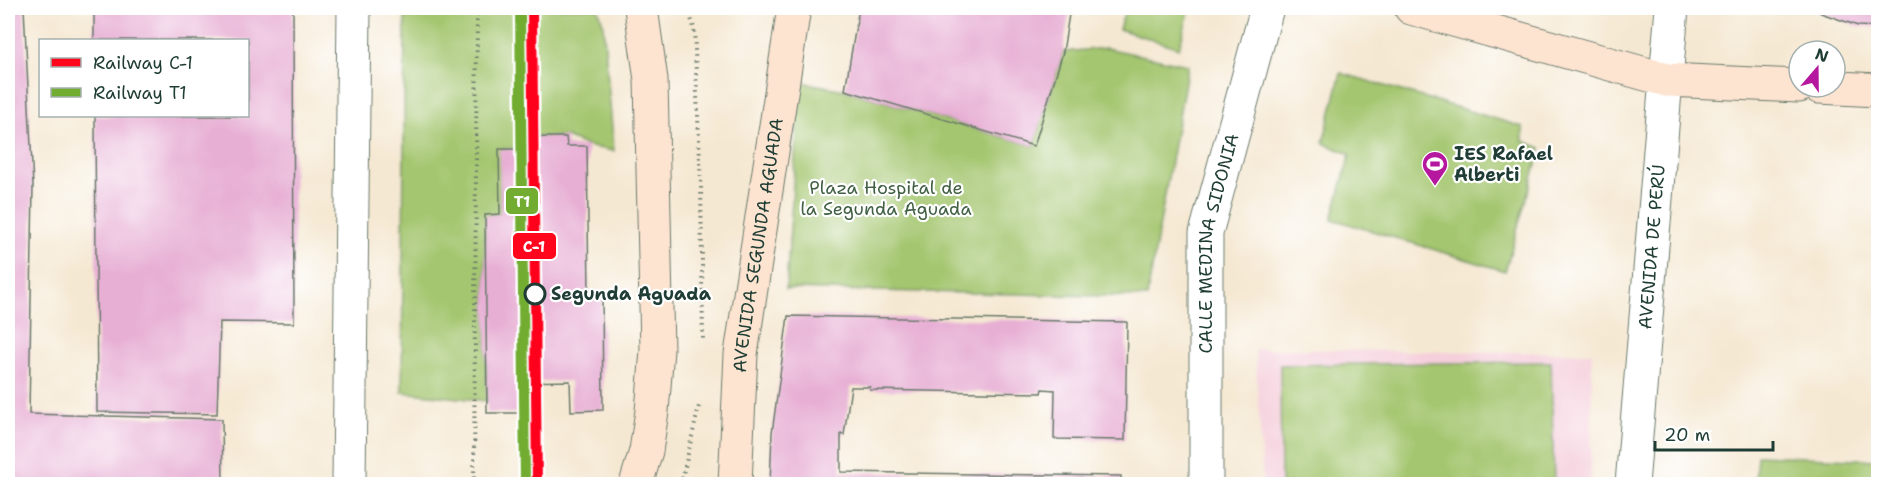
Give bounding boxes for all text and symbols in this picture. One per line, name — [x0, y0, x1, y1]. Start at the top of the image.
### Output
legend — [39, 39, 249, 117]
north arrow — [1787, 39, 1847, 99]
text: N — [1812, 43, 1832, 67]
text: Railway C-1 — [93, 51, 193, 75]
text: Railway T1 — [93, 81, 187, 105]
street label: AVENIDA SEGUNDA AGUADA — [728, 116, 789, 373]
street label: CALLE MEDINA SIDONIA — [1194, 131, 1244, 354]
place label: IES Rafael Alberti — [1454, 142, 1553, 187]
sports icon: IES Rafael Alberti — [1420, 149, 1450, 187]
street label: AVENIDA DE PERÚ — [1633, 163, 1671, 330]
park label: Plaza Hospital de la Segunda Aguada — [800, 176, 972, 221]
line badge: T1 — [505, 187, 539, 215]
text: T1 — [514, 191, 530, 212]
line badge: C-1 — [512, 232, 557, 260]
text: C-1 — [523, 236, 545, 257]
place label: Segunda Aguada — [551, 282, 712, 306]
marker: Segunda Aguada — [524, 283, 546, 305]
scale bar — [1655, 414, 1774, 452]
text: 20 m — [1664, 423, 1710, 447]

